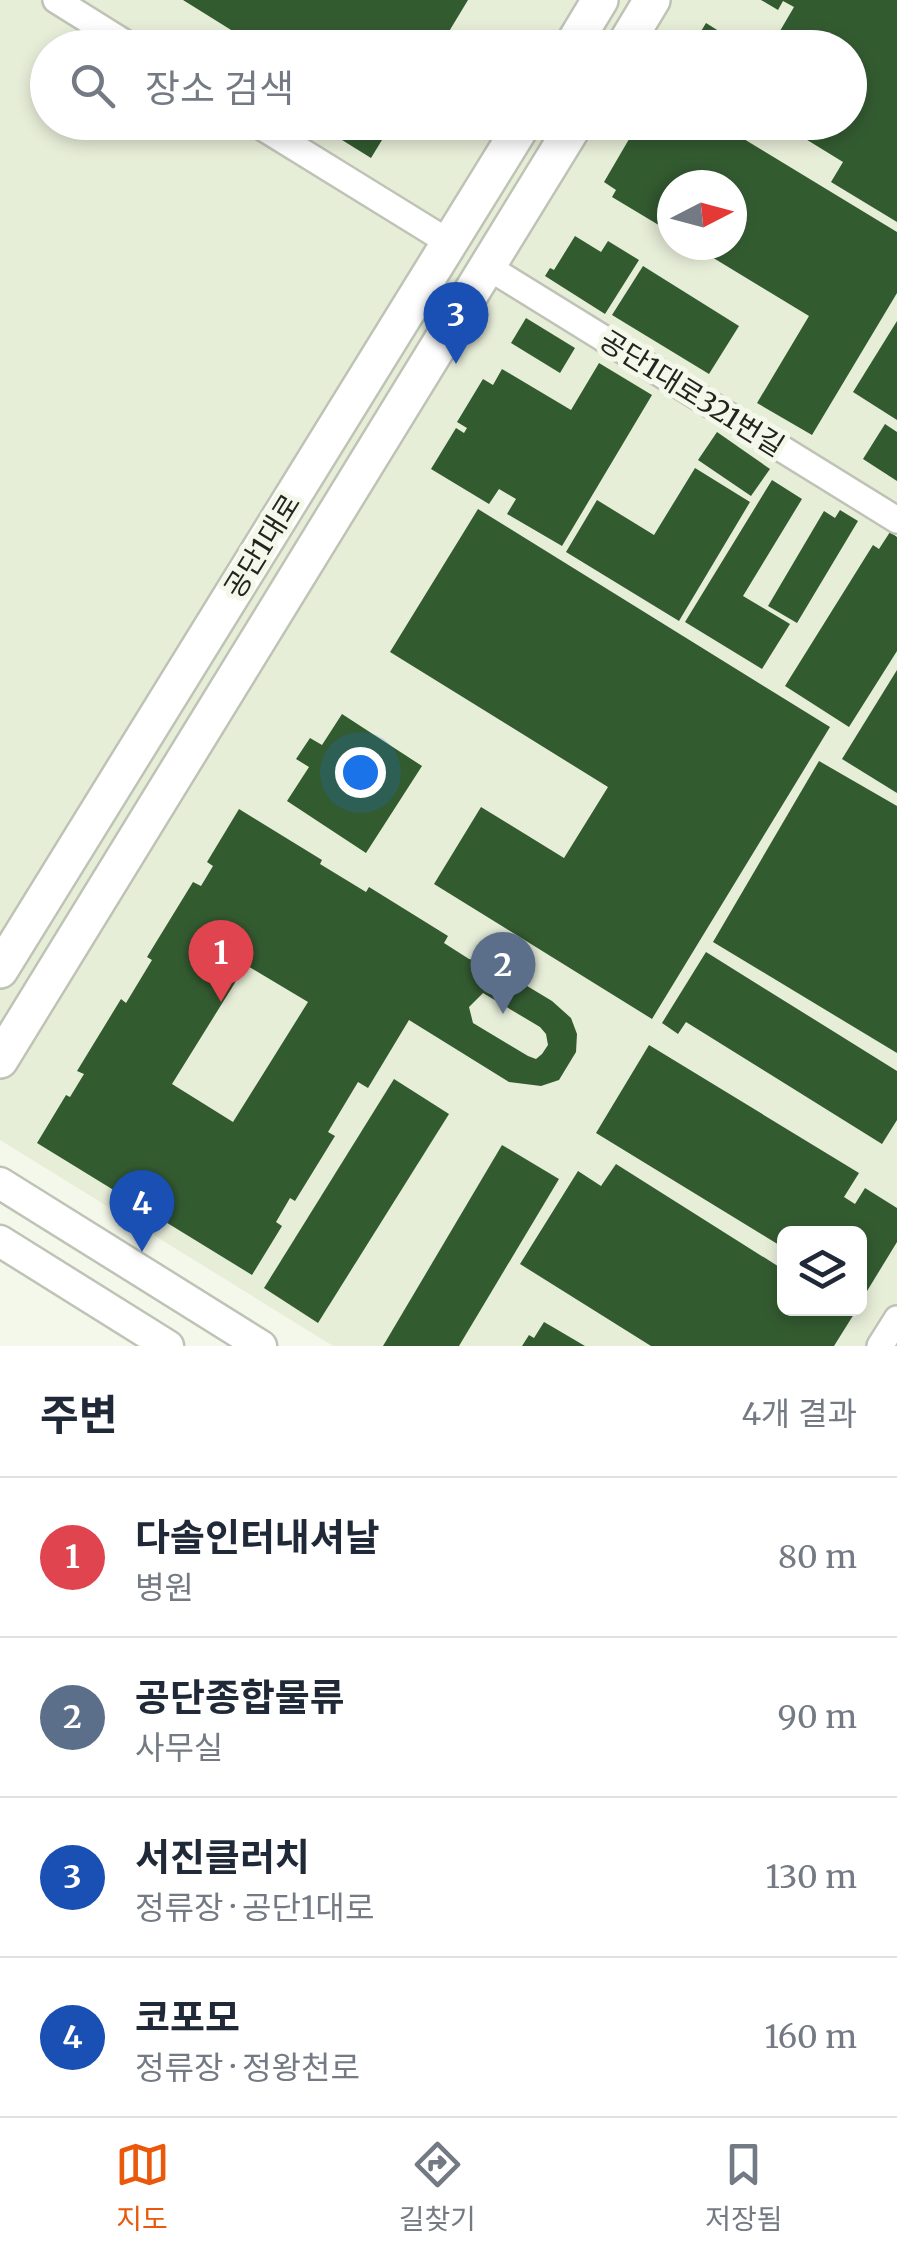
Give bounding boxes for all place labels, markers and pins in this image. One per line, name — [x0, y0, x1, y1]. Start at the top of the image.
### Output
pin: 3 — [424, 282, 488, 364]
pin: 1 — [188, 920, 254, 1002]
pin: 2 — [470, 932, 536, 1014]
pin: 4 — [110, 1170, 174, 1252]

